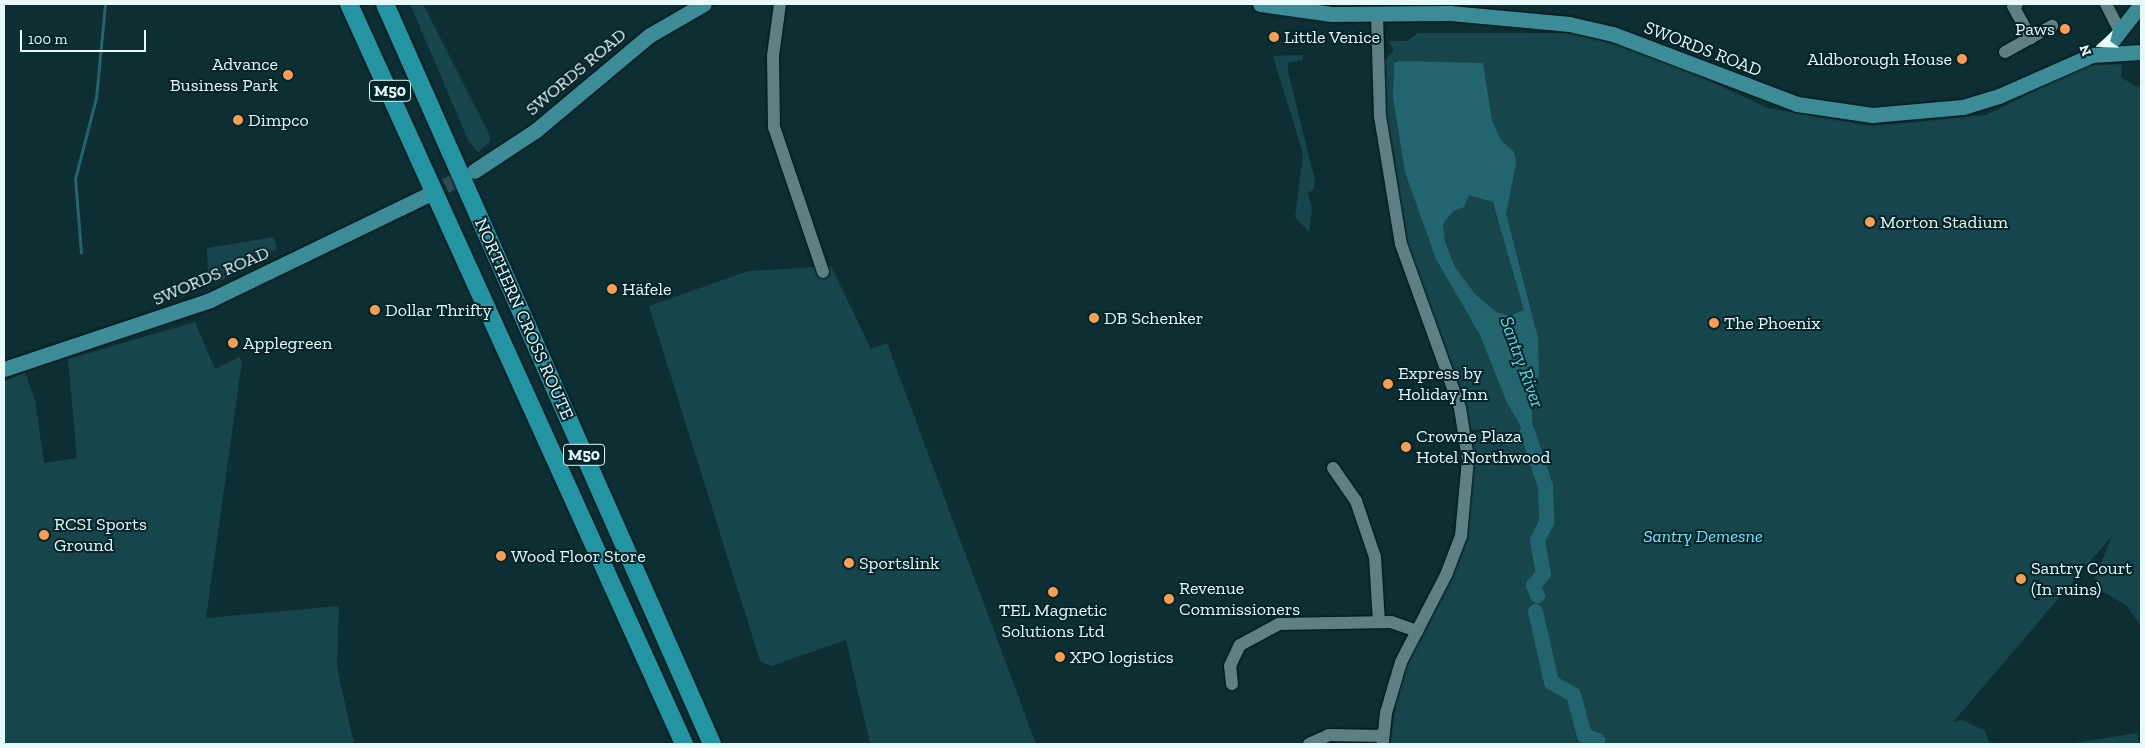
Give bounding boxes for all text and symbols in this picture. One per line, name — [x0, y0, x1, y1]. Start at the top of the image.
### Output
street label: SWORDS ROAD — [1641, 17, 1765, 81]
place label: Paws — [2015, 18, 2055, 40]
scale bar — [22, 20, 149, 52]
north arrow — [2075, 20, 2125, 70]
marker: Paws — [2059, 23, 2071, 35]
street label: SWORDS ROAD — [521, 24, 631, 120]
place label: Little Venice — [1284, 26, 1381, 48]
text: 100 m — [28, 30, 67, 48]
marker: Little Venice — [1268, 31, 1280, 43]
text: N — [2076, 42, 2095, 58]
place label: Aldborough House — [1807, 48, 1952, 70]
marker: Aldborough House — [1956, 53, 1968, 65]
place label: Advance Business Park — [170, 54, 278, 96]
marker: Advance Business Park — [282, 69, 294, 81]
road number: M50 — [369, 78, 411, 104]
place label: Dimpco — [248, 109, 309, 131]
marker: Dimpco — [232, 114, 244, 126]
place label: Morton Stadium — [1880, 211, 2008, 233]
street label: NORTHERN CROSS ROUTE — [470, 215, 578, 423]
marker: Morton Stadium — [1864, 216, 1876, 228]
street label: SWORDS ROAD — [150, 242, 272, 310]
place label: Häfele — [622, 278, 671, 300]
marker: Häfele — [606, 283, 618, 295]
place label: Dollar Thrifty — [385, 299, 492, 321]
marker: Dollar Thrifty — [369, 304, 381, 316]
place label: DB Schenker — [1104, 307, 1203, 329]
marker: DB Schenker — [1088, 312, 1100, 324]
place label: The Phoenix — [1724, 312, 1820, 334]
water label: Santry River — [1495, 313, 1549, 411]
marker: The Phoenix — [1708, 317, 1720, 329]
place label: Applegreen — [243, 332, 332, 354]
marker: Applegreen — [227, 337, 239, 349]
place label: Express by Holiday Inn — [1398, 363, 1488, 406]
marker: Express by Holiday Inn — [1382, 378, 1394, 390]
place label: Crowne Plaza Hotel Northwood — [1416, 426, 1550, 468]
marker: Crowne Plaza Hotel Northwood — [1400, 441, 1412, 453]
road number: M50 — [563, 442, 605, 468]
place label: RCSI Sports Ground — [54, 514, 147, 556]
park label: Santry Demesne — [1643, 525, 1763, 547]
marker: RCSI Sports Ground — [38, 529, 50, 541]
place label: Wood Floor Store — [511, 545, 646, 567]
marker: Wood Floor Store — [495, 550, 507, 562]
place label: Sportslink — [859, 552, 939, 574]
marker: Sportslink — [843, 557, 855, 569]
place label: Santry Court (In ruins) — [2031, 558, 2132, 600]
marker: Santry Court (In ruins) — [2015, 573, 2027, 585]
place label: Revenue Commissioners — [1179, 578, 1300, 620]
marker: TEL Magnetic Solutions Ltd — [1047, 586, 1059, 598]
marker: Revenue Commissioners — [1163, 593, 1175, 605]
place label: TEL Magnetic Solutions Ltd — [999, 600, 1107, 642]
place label: XPO logistics — [1070, 646, 1174, 668]
marker: XPO logistics — [1054, 651, 1066, 663]

